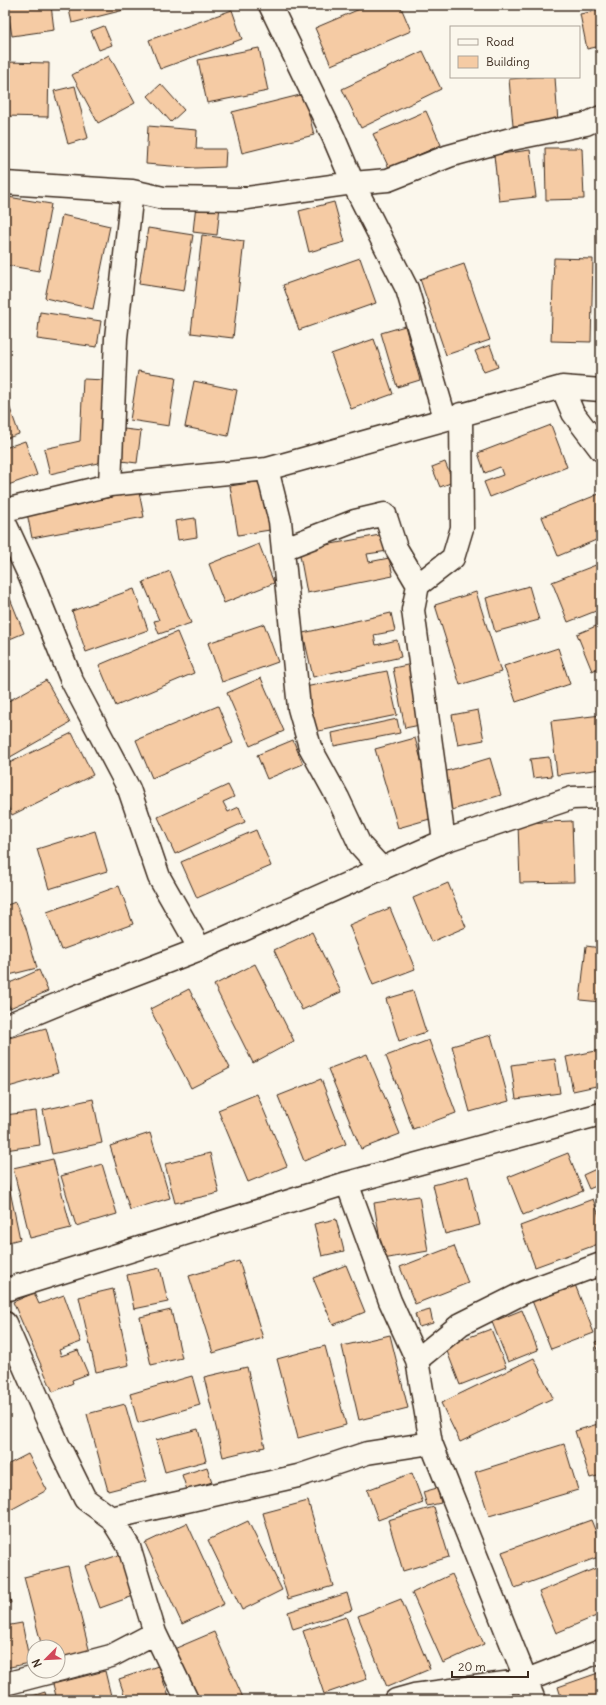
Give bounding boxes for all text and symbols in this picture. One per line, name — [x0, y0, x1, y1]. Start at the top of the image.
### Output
legend — [450, 26, 580, 78]
text: Road — [486, 34, 514, 49]
text: Building — [486, 54, 530, 69]
north arrow — [26, 1639, 66, 1679]
scale bar — [452, 1653, 528, 1679]
text: N — [29, 1657, 45, 1669]
text: 20 m — [458, 1659, 486, 1674]

